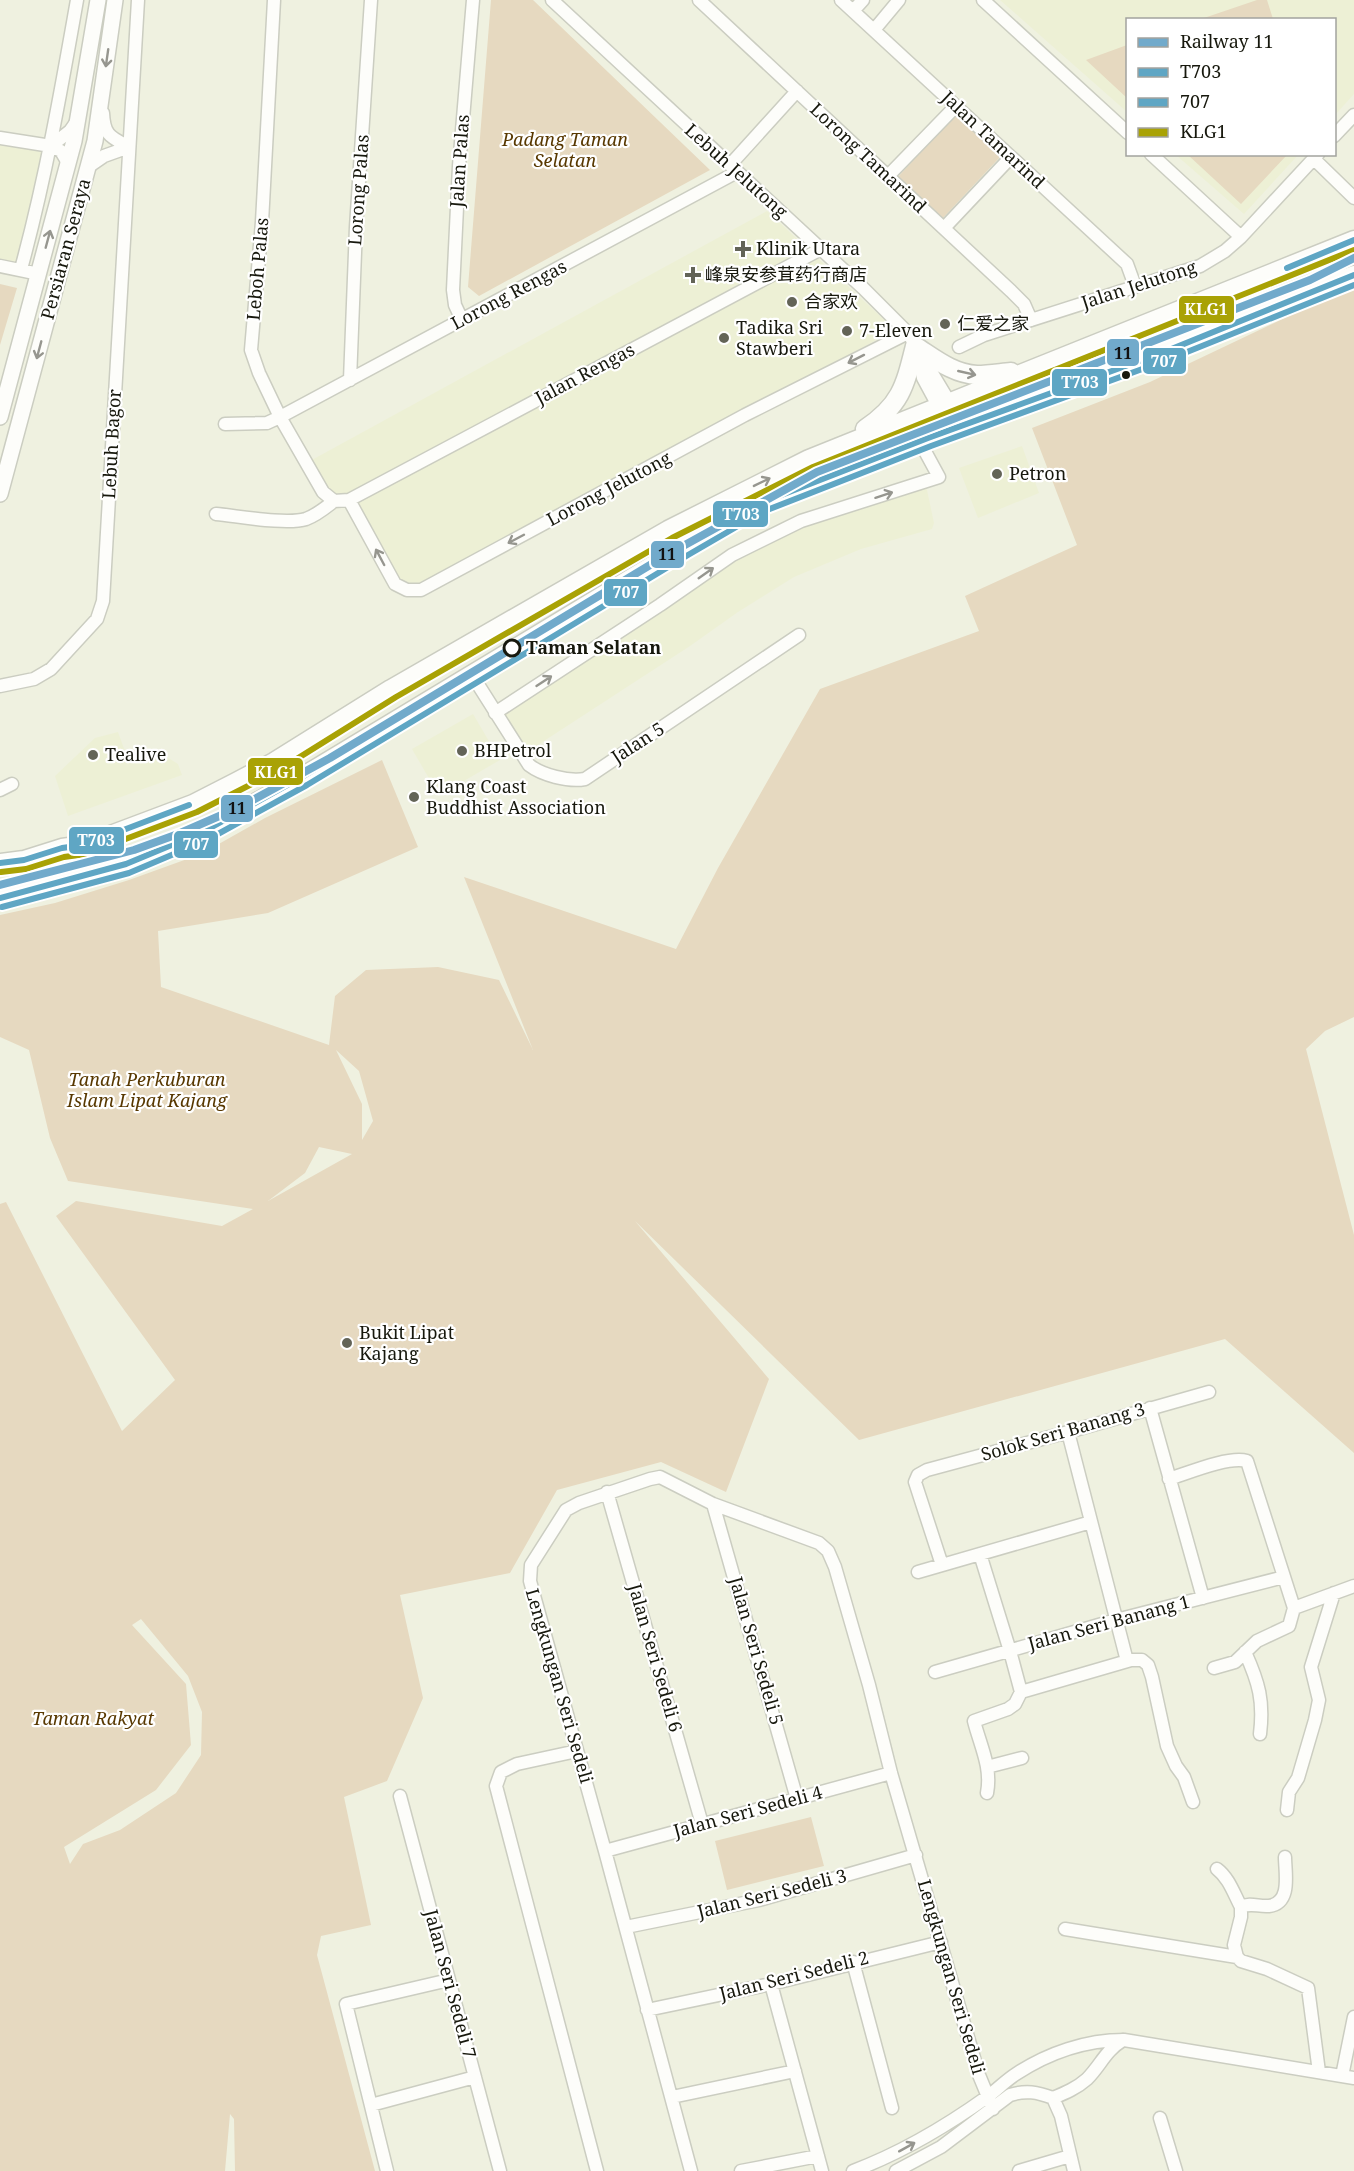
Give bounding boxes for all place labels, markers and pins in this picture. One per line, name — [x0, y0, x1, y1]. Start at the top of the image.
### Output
place label: Klinik Utara — [756, 236, 860, 260]
marker: Klinik Utara — [734, 240, 752, 258]
place label: 峰泉安参茸药行商店 — [705, 262, 867, 286]
marker: 峰泉安参茸药行商店 — [686, 268, 700, 282]
place label: 合家欢 — [804, 289, 858, 313]
marker: 合家欢 — [785, 295, 799, 309]
place label: 仁爱之家 — [957, 311, 1029, 335]
place label: Tadika Sri Stawberi — [736, 315, 823, 360]
marker: 仁爱之家 — [938, 317, 952, 331]
place label: 7-Eleven — [859, 318, 933, 342]
marker: 7-Eleven — [840, 324, 854, 338]
marker: Tadika Sri Stawberi — [717, 331, 731, 345]
unlabelled marker — [1120, 369, 1132, 381]
place label: Petron — [1009, 461, 1067, 485]
marker: Petron — [990, 467, 1004, 481]
place label: Taman Selatan — [526, 635, 661, 659]
marker: Taman Selatan — [503, 639, 521, 657]
place label: BHPetrol — [474, 738, 552, 762]
place label: Tealive — [105, 742, 166, 766]
marker: BHPetrol — [455, 744, 469, 758]
marker: Tealive — [86, 748, 100, 762]
place label: Klang Coast Buddhist Association — [426, 774, 606, 819]
marker: Klang Coast Buddhist Association — [407, 790, 421, 804]
place label: Bukit Lipat Kajang — [359, 1320, 454, 1365]
marker: Bukit Lipat Kajang — [340, 1336, 354, 1350]

